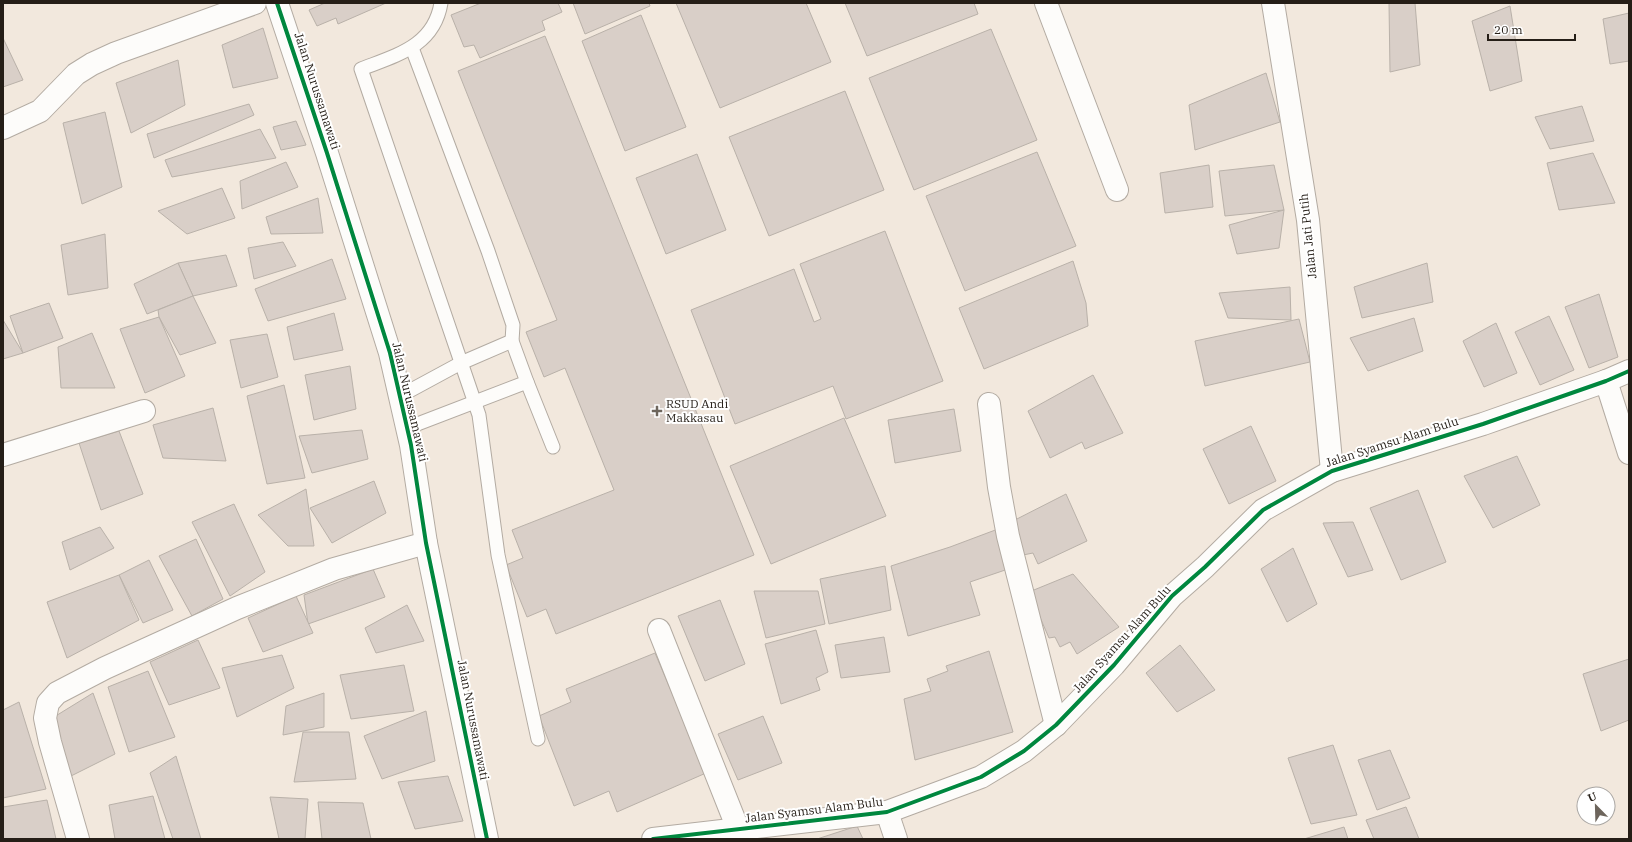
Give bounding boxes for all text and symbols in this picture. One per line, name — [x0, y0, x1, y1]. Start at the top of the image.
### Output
scale bar — [1488, 16, 1575, 42]
text: 20 m — [1494, 22, 1523, 37]
street label: Jalan Nurussamawati — [291, 30, 344, 151]
street label: Jalan Jati Putih — [1296, 192, 1319, 279]
street label: Jalan Nurussamawati — [389, 341, 432, 463]
place label: RSUD Andi Makkasau — [666, 396, 728, 425]
marker: RSUD Andi Makkasau — [651, 405, 663, 417]
street label: Jalan Syamsu Alam Bulu — [1324, 413, 1461, 470]
street label: Jalan Syamsu Alam Bulu — [1070, 582, 1174, 695]
street label: Jalan Nurussamawati — [454, 659, 493, 781]
north arrow — [1576, 786, 1616, 826]
text: U — [1585, 788, 1599, 805]
street label: Jalan Syamsu Alam Bulu — [744, 794, 884, 825]

